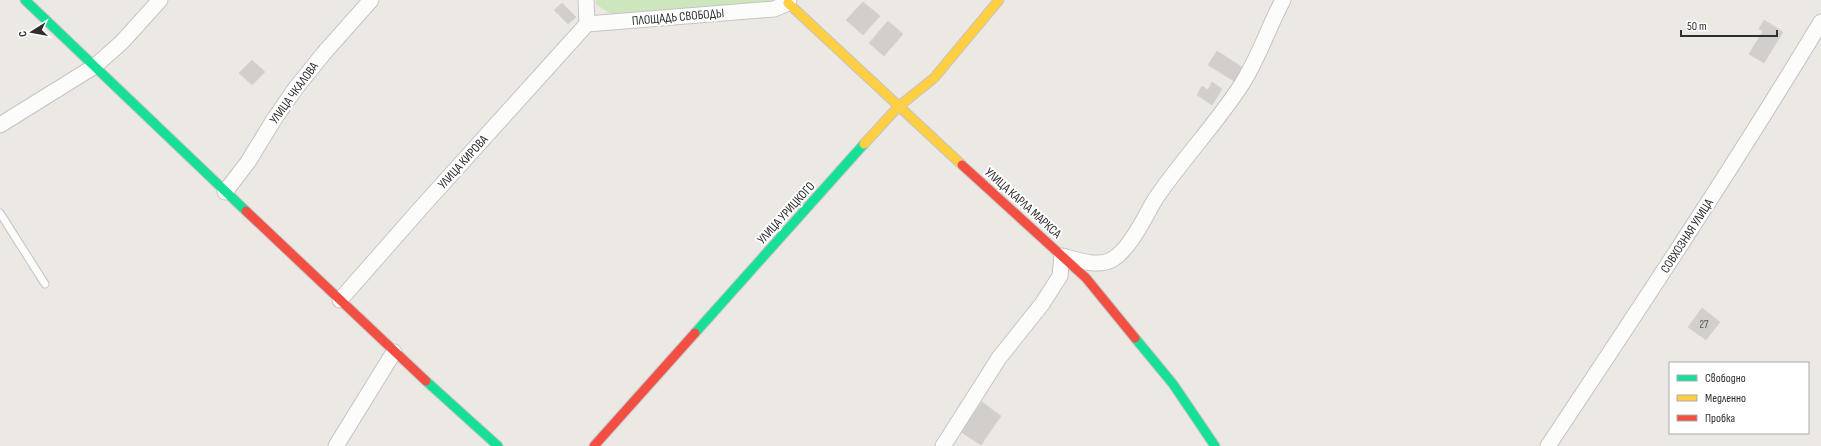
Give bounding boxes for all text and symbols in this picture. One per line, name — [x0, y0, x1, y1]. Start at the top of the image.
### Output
street label: ПЛОЩАДЬ СВОБОДЫ — [631, 5, 725, 29]
north arrow — [12, 12, 52, 52]
scale bar — [1681, 12, 1777, 38]
text: 50 m — [1687, 19, 1707, 34]
text: С — [16, 29, 30, 38]
street label: УЛИЦА ЧКАЛОВА — [266, 59, 322, 127]
street label: УЛИЦА КИРОВА — [435, 131, 492, 192]
street label: УЛИЦА КАРЛА МАРКСА — [981, 164, 1065, 242]
street label: УЛИЦА УРИЦКОГО — [754, 179, 818, 247]
street label: СОВХОЗНАЯ УЛИЦА — [1657, 196, 1717, 276]
house number: 27 — [1700, 318, 1709, 331]
legend — [1669, 362, 1809, 434]
text: Свободно — [1705, 371, 1746, 386]
text: Медленно — [1705, 391, 1746, 406]
text: Пробка — [1705, 411, 1736, 426]

